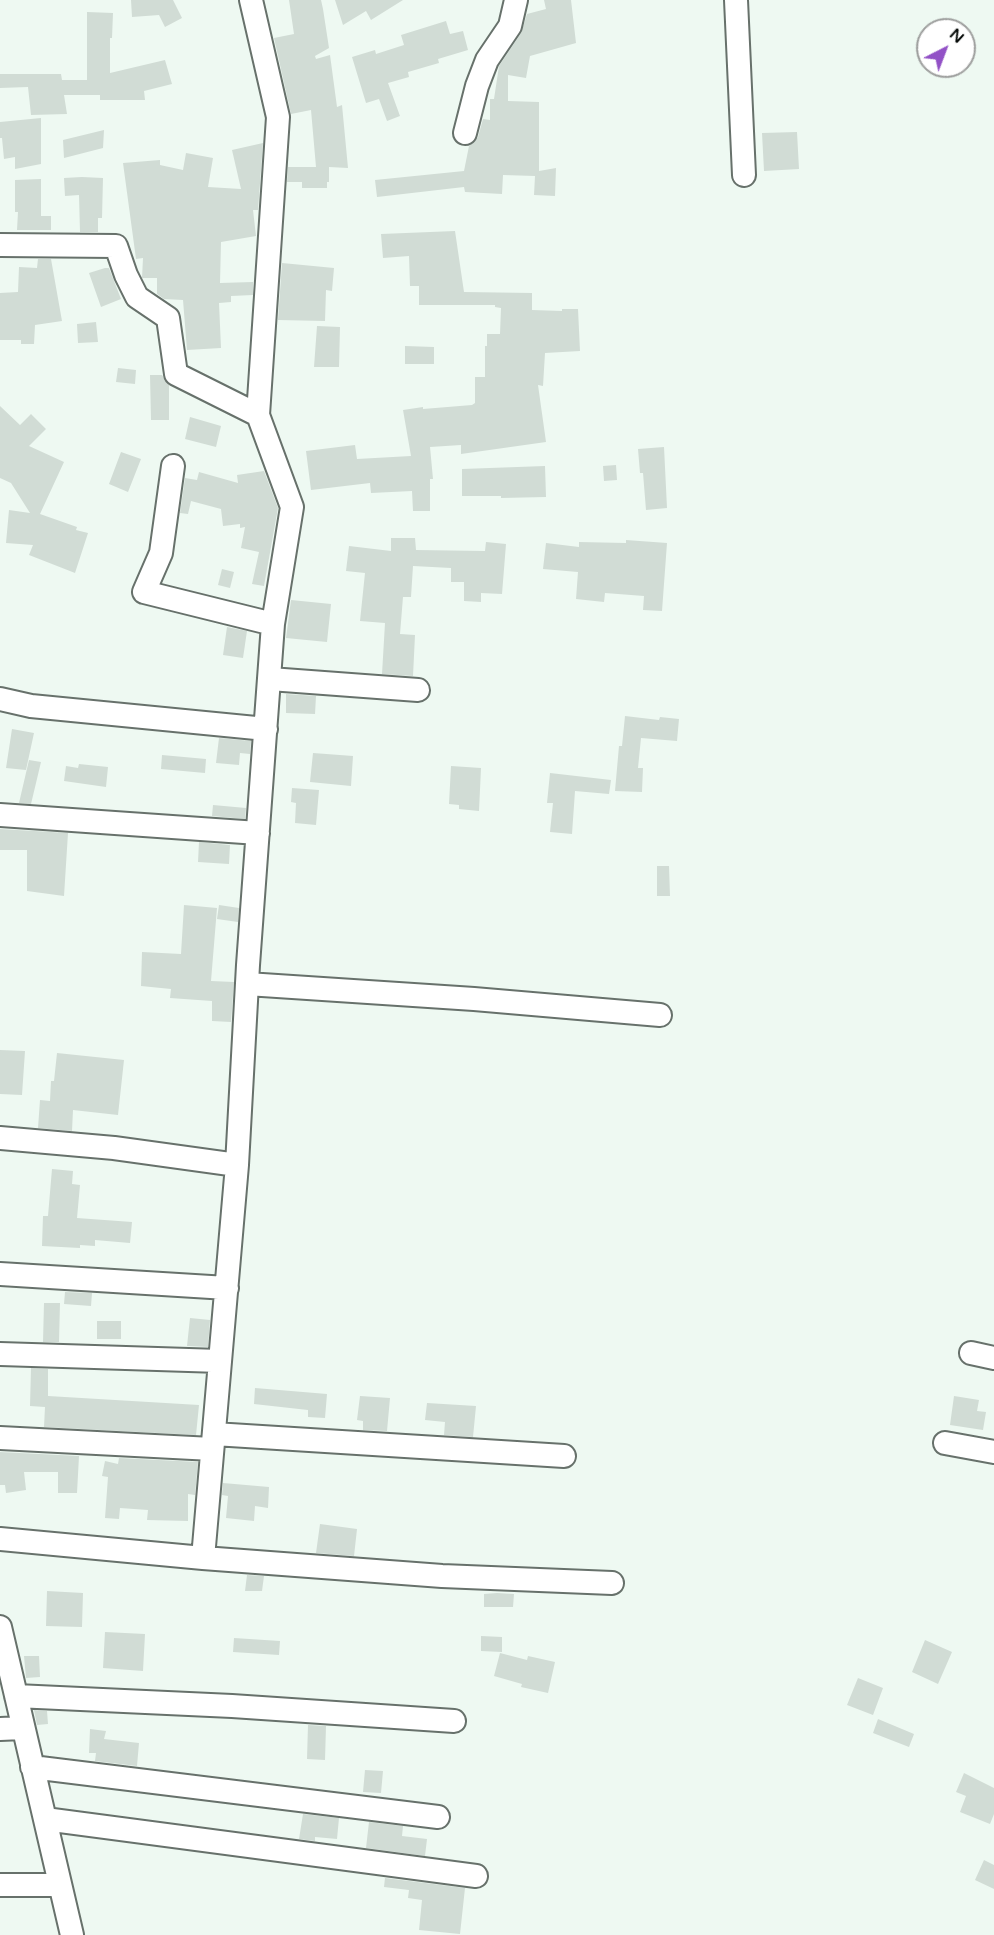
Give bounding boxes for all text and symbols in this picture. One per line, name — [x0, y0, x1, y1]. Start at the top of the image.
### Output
north arrow — [916, 18, 976, 78]
text: N — [945, 24, 968, 48]

